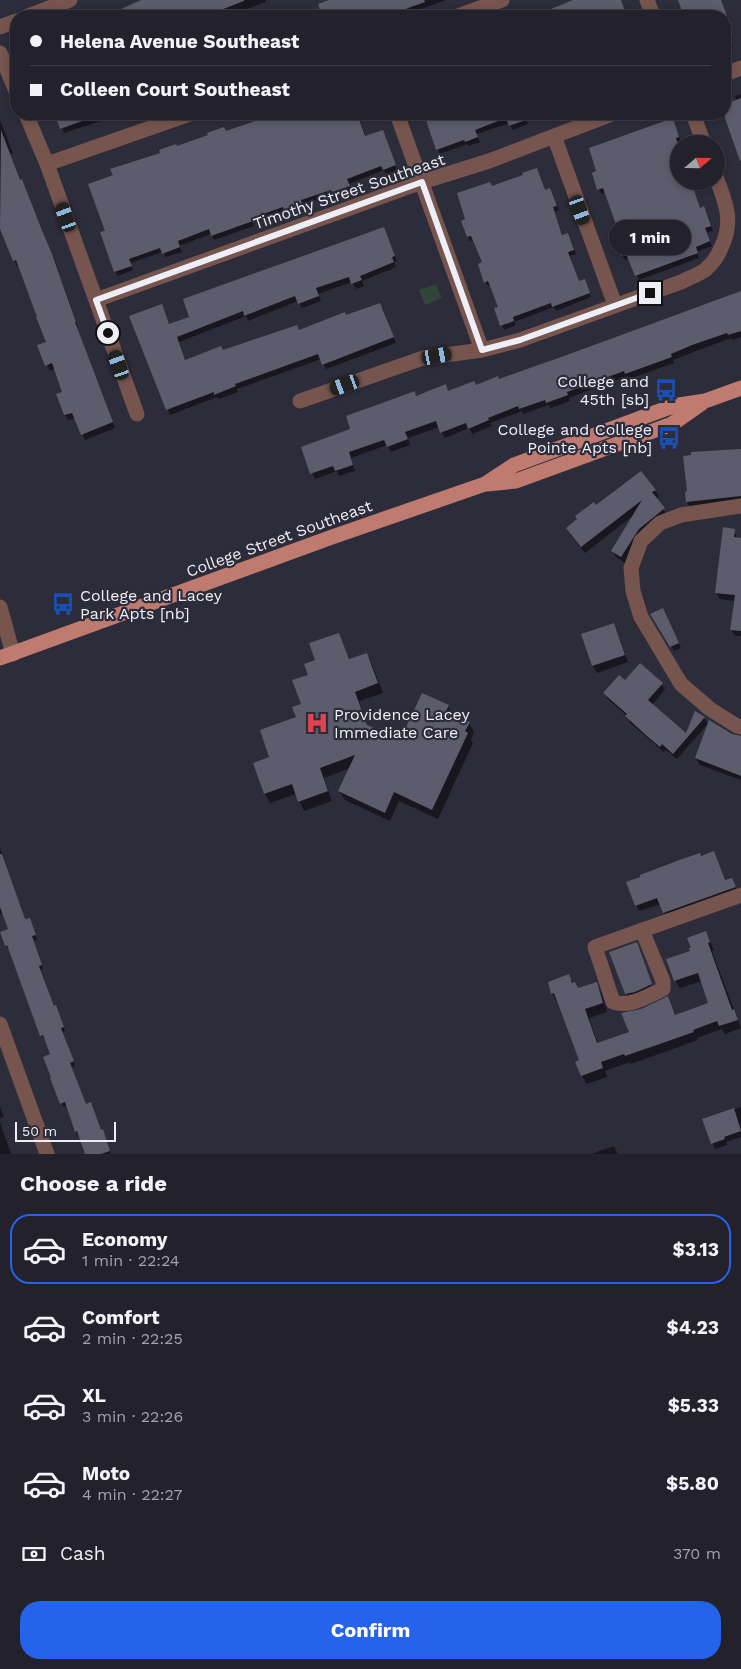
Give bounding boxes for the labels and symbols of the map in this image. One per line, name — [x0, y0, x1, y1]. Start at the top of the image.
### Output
north arrow — [670, 135, 725, 190]
street label: Timothy Street Southeast — [251, 150, 448, 233]
car — [567, 193, 592, 227]
car — [53, 200, 78, 234]
callout: 1 min — [609, 220, 691, 256]
route end — [639, 282, 661, 304]
route start — [97, 322, 119, 344]
car — [420, 346, 453, 366]
car — [107, 348, 130, 382]
place label: College and 45th [sb] — [557, 372, 649, 409]
car — [328, 373, 361, 397]
bus stop icon: College and 45th [sb] — [653, 377, 679, 403]
place label: College and College Pointe Apts [nb] — [497, 420, 652, 457]
bus stop icon: College and College Pointe Apts [nb] — [656, 425, 682, 451]
street label: College Street Southeast — [184, 496, 375, 581]
place label: College and Lacey Park Apts [nb] — [80, 586, 223, 623]
bus stop icon: College and Lacey Park Apts [nb] — [50, 591, 76, 617]
place label: Providence Lacey Immediate Care — [334, 705, 470, 742]
hospital icon: Providence Lacey Immediate Care — [304, 710, 330, 736]
scale bar — [15, 1119, 116, 1142]

